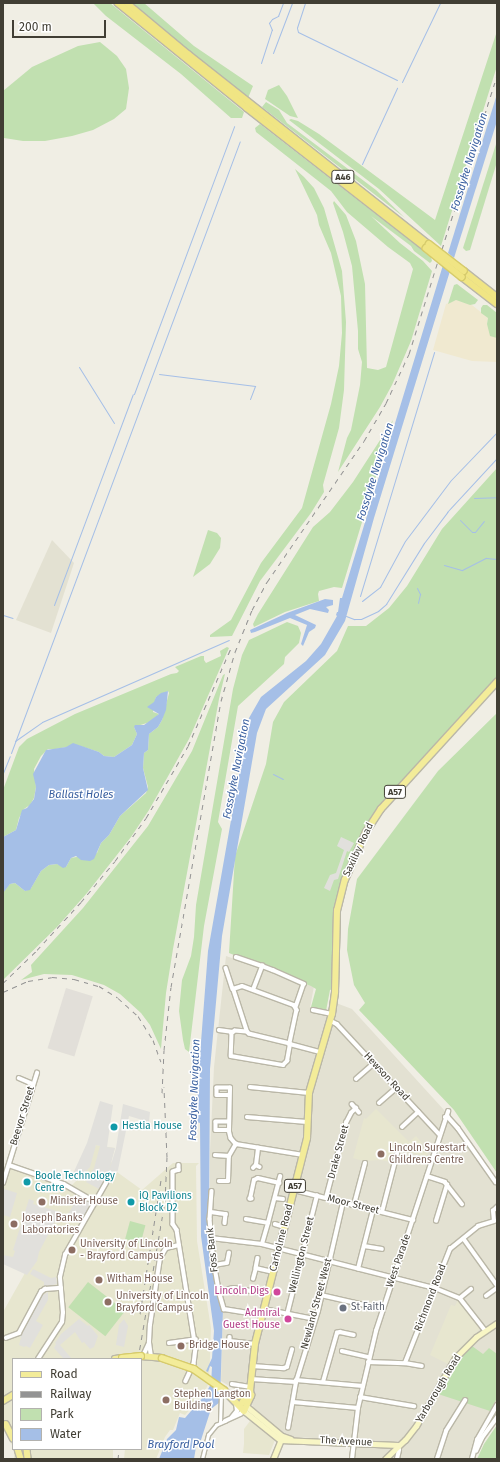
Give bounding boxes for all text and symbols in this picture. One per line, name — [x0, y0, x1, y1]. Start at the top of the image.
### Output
scale bar — [14, 12, 108, 38]
text: 200 m — [19, 20, 52, 34]
water label: Fossdyke Navigation — [449, 111, 491, 213]
road number: A46 — [331, 170, 355, 184]
water label: Fossdyke Navigation — [355, 421, 397, 523]
water label: Fossdyke Navigation — [221, 718, 253, 820]
road number: A57 — [383, 785, 407, 799]
water label: Ballast Holes — [49, 788, 113, 802]
street label: Saxilby Road — [341, 821, 377, 879]
water label: Fossdyke Navigation — [187, 1039, 203, 1141]
street label: Hewson Road — [361, 1050, 411, 1104]
street label: Beevor Street — [8, 1085, 38, 1147]
place label: Hestia House — [122, 1121, 182, 1133]
marker: Hestia House — [109, 1122, 119, 1132]
street label: Drake Street — [326, 1124, 352, 1180]
place label: Lincoln Surestart Childrens Centre — [389, 1142, 466, 1166]
marker: Lincoln Surestart Childrens Centre — [376, 1149, 386, 1159]
place label: Boole Technology Centre — [35, 1170, 115, 1194]
marker: Boole Technology Centre — [22, 1177, 32, 1187]
road number: A57 — [283, 1179, 307, 1193]
place label: iQ Pavilions Block D2 — [139, 1190, 192, 1214]
street label: Moor Street — [326, 1193, 380, 1217]
place label: Minister House — [50, 1196, 118, 1208]
marker: Minister House — [37, 1197, 47, 1207]
marker: iQ Pavilions Block D2 — [126, 1197, 136, 1207]
street label: Carholme Road — [268, 1203, 296, 1273]
place label: Joseph Banks Laboratories — [22, 1212, 83, 1236]
street label: Wellington Street — [287, 1216, 317, 1294]
marker: Joseph Banks Laboratories — [9, 1219, 19, 1229]
street label: Foss Bank — [205, 1227, 221, 1273]
street label: West Parade — [384, 1233, 414, 1289]
place label: University of Lincoln - Brayford Campus — [80, 1238, 173, 1262]
marker: University of Lincoln - Brayford Campus — [67, 1245, 77, 1255]
street label: Newland Street West — [299, 1257, 335, 1351]
street label: Richmond Road — [413, 1262, 449, 1334]
place label: Witham House — [107, 1274, 173, 1286]
marker: Witham House — [94, 1275, 104, 1285]
place label: Lincoln Digs — [214, 1286, 269, 1298]
marker: Lincoln Digs — [272, 1287, 282, 1297]
place label: University of Lincoln Brayford Campus — [116, 1290, 209, 1314]
marker: University of Lincoln Brayford Campus — [103, 1297, 113, 1307]
place label: St Faith — [351, 1302, 385, 1314]
marker: St Faith — [338, 1303, 348, 1313]
place label: Admiral Guest House — [223, 1307, 280, 1330]
marker: Admiral Guest House — [283, 1314, 293, 1324]
place label: Bridge House — [189, 1340, 249, 1352]
marker: Bridge House — [176, 1341, 186, 1351]
street label: Yarborough Road — [414, 1353, 464, 1425]
legend — [12, 1358, 142, 1450]
text: Road — [50, 1367, 78, 1381]
text: Railway — [50, 1387, 91, 1401]
place label: Stephen Langton Building — [174, 1388, 251, 1412]
marker: Stephen Langton Building — [161, 1395, 171, 1405]
text: Park — [50, 1407, 74, 1421]
text: Water — [50, 1427, 81, 1441]
street label: The Avenue — [320, 1435, 372, 1449]
water label: Brayford Pool — [148, 1438, 214, 1452]

